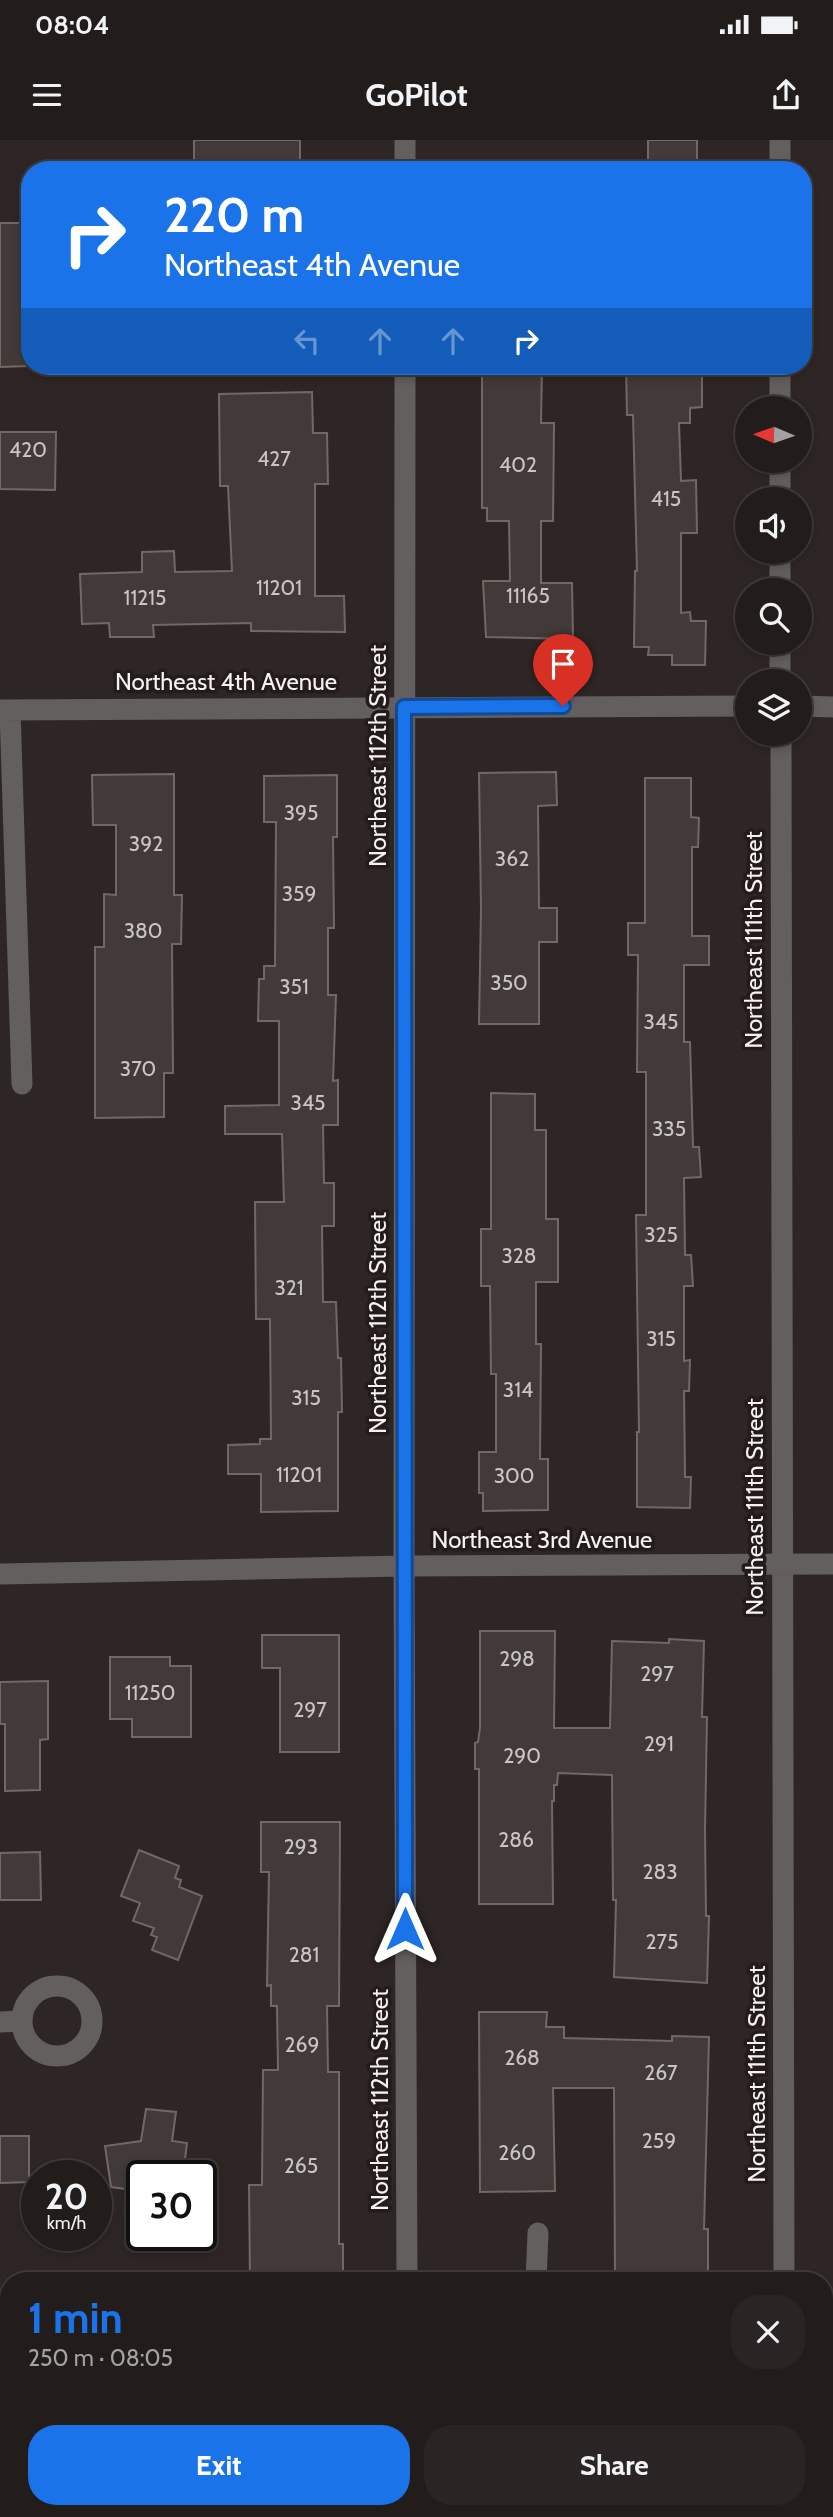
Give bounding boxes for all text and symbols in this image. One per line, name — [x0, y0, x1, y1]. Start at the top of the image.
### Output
text: 08:04 — [35, 9, 109, 41]
text: GoPilot — [365, 75, 468, 114]
icon: menu — [28, 76, 66, 114]
icon: share — [767, 76, 805, 114]
text: 220 m — [164, 185, 304, 244]
icon: right — [49, 189, 140, 280]
text: Northeast 4th Avenue — [164, 245, 460, 284]
icon: left — [288, 322, 326, 360]
icon: ahead — [361, 322, 399, 360]
icon: ahead — [434, 322, 472, 360]
icon: right — [507, 322, 545, 360]
north arrow — [735, 396, 812, 472]
map controls — [735, 396, 812, 746]
house number: 420 — [9, 437, 47, 462]
house number: 427 — [257, 446, 291, 471]
house number: 402 — [499, 452, 537, 477]
house number: 415 — [651, 486, 681, 511]
button: sound — [735, 487, 812, 564]
house number: 11201 — [256, 575, 302, 600]
button: search — [735, 578, 812, 655]
house number: 11165 — [506, 583, 550, 608]
house number: 11215 — [124, 585, 166, 610]
pin — [533, 634, 593, 706]
street label: Northeast 112th Street — [363, 645, 392, 867]
icon: arrive — [544, 645, 582, 683]
street label: Northeast 4th Avenue — [115, 667, 337, 696]
button: layers — [735, 669, 812, 746]
house number: 395 — [284, 800, 318, 825]
house number: 392 — [129, 831, 163, 856]
street label: Northeast 111th Street — [739, 831, 768, 1049]
house number: 362 — [495, 846, 529, 871]
house number: 359 — [282, 881, 316, 906]
house number: 380 — [124, 918, 162, 943]
house number: 350 — [490, 970, 528, 995]
house number: 351 — [279, 974, 309, 999]
house number: 345 — [644, 1009, 678, 1034]
house number: 370 — [120, 1056, 156, 1081]
house number: 345 — [291, 1090, 325, 1115]
house number: 335 — [652, 1116, 686, 1141]
street label: Northeast 112th Street — [363, 1212, 392, 1434]
house number: 325 — [644, 1222, 678, 1247]
house number: 328 — [501, 1243, 537, 1268]
house number: 321 — [274, 1275, 304, 1300]
house number: 315 — [646, 1326, 676, 1351]
house number: 314 — [503, 1377, 533, 1402]
house number: 315 — [291, 1385, 321, 1410]
street label: Northeast 111th Street — [740, 1398, 769, 1616]
house number: 11201 — [276, 1462, 322, 1487]
house number: 300 — [494, 1463, 534, 1488]
street label: Northeast 3rd Avenue — [432, 1525, 652, 1554]
house number: 298 — [499, 1646, 535, 1671]
house number: 297 — [640, 1661, 674, 1686]
house number: 11250 — [125, 1680, 175, 1705]
house number: 297 — [293, 1697, 327, 1722]
house number: 291 — [644, 1731, 674, 1756]
house number: 290 — [503, 1743, 541, 1768]
house number: 286 — [498, 1827, 534, 1852]
house number: 293 — [284, 1834, 318, 1859]
house number: 283 — [642, 1859, 678, 1884]
position arrow — [368, 1892, 442, 1966]
house number: 275 — [646, 1929, 678, 1954]
house number: 281 — [289, 1942, 319, 1967]
street label: Northeast 111th Street — [742, 1965, 771, 2183]
street label: Northeast 112th Street — [365, 1989, 394, 2211]
house number: 269 — [285, 2032, 319, 2057]
house number: 268 — [504, 2045, 540, 2070]
house number: 267 — [644, 2060, 678, 2085]
house number: 259 — [642, 2128, 676, 2153]
house number: 260 — [498, 2140, 536, 2165]
house number: 265 — [284, 2153, 318, 2178]
speed limit sign: 30 — [126, 2160, 217, 2251]
text: 20 — [45, 2175, 88, 2218]
text: km/h — [47, 2212, 86, 2234]
text: 1 min — [28, 2292, 123, 2344]
button: close — [731, 2295, 805, 2369]
text: 250 m · 08:05 — [28, 2344, 173, 2372]
button: Exit — [28, 2425, 410, 2505]
button: Share — [424, 2425, 805, 2505]

